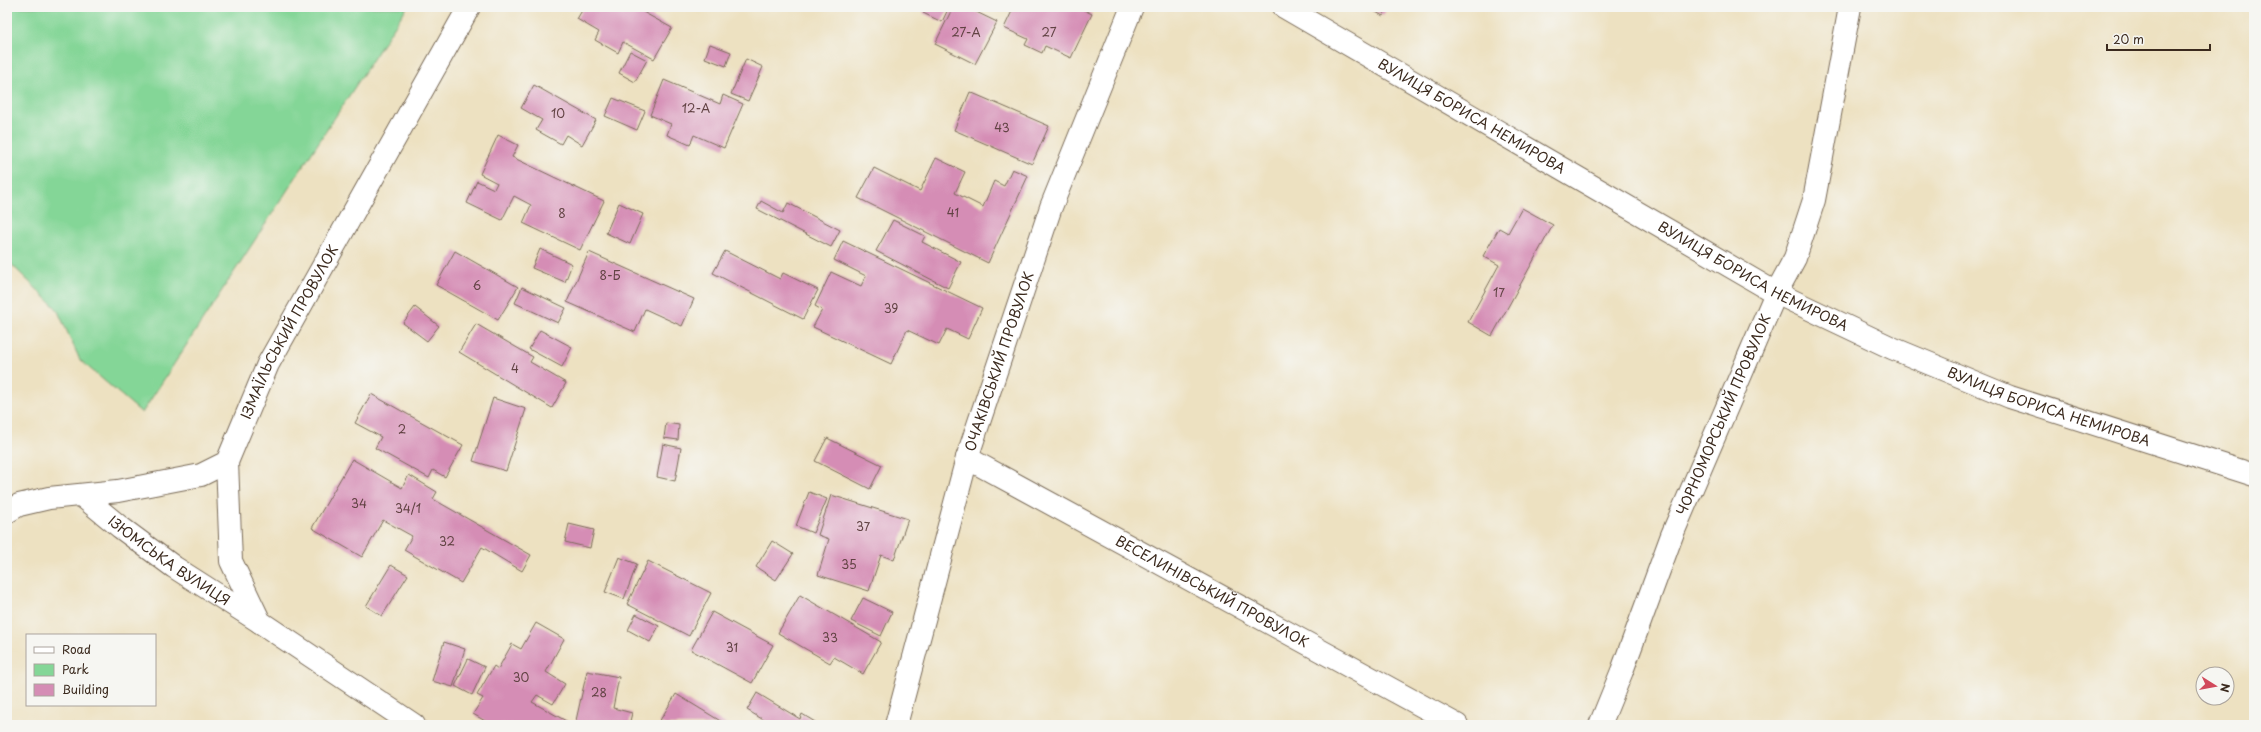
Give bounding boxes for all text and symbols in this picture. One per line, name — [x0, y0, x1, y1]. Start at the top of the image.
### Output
house number: 27-А — [951, 23, 981, 41]
house number: 27 — [1042, 23, 1057, 41]
scale bar — [2107, 26, 2210, 52]
text: 20 m — [2113, 30, 2144, 48]
street label: ВУЛИЦЯ БОРИСА НЕМИРОВА — [1374, 53, 1569, 178]
house number: 12-А — [682, 99, 710, 117]
house number: 10 — [551, 104, 565, 122]
house number: 43 — [994, 118, 1010, 136]
house number: 41 — [947, 203, 959, 221]
house number: 8 — [558, 204, 566, 222]
street label: ВУЛИЦЯ БОРИСА НЕМИРОВА — [1654, 216, 1852, 336]
street label: ІЗМАЇЛЬСЬКИЙ ПРОВУЛОК — [235, 241, 343, 422]
house number: 8-Б — [599, 266, 621, 284]
street label: ОЧАКІВСЬКИЙ ПРОВУЛОК — [959, 269, 1039, 454]
house number: 6 — [473, 276, 481, 294]
house number: 17 — [1493, 283, 1505, 301]
house number: 39 — [884, 299, 898, 317]
street label: ЧОРНОМОРСЬКИЙ ПРОВУЛОК — [1671, 311, 1776, 519]
house number: 4 — [511, 359, 519, 377]
street label: ВУЛИЦЯ БОРИСА НЕМИРОВА — [1944, 361, 2153, 451]
house number: 2 — [398, 420, 406, 438]
house number: 34 — [351, 494, 367, 512]
house number: 34/1 — [395, 499, 421, 517]
street label: ІЗЮМСЬКА ВУЛИЦЯ — [104, 510, 234, 610]
house number: 37 — [856, 517, 871, 535]
street label: ВЕСЕЛИНІВСЬКИЙ ПРОВУЛОК — [1112, 530, 1313, 652]
house number: 32 — [439, 532, 455, 550]
house number: 35 — [841, 555, 857, 573]
house number: 33 — [822, 628, 838, 646]
legend — [26, 634, 156, 706]
house number: 31 — [726, 638, 738, 656]
text: Road — [62, 640, 91, 658]
text: Park — [62, 660, 89, 678]
north arrow — [2195, 666, 2235, 706]
house number: 30 — [513, 668, 530, 686]
text: Building — [62, 680, 109, 698]
text: N — [2216, 682, 2234, 694]
house number: 28 — [591, 683, 607, 701]

